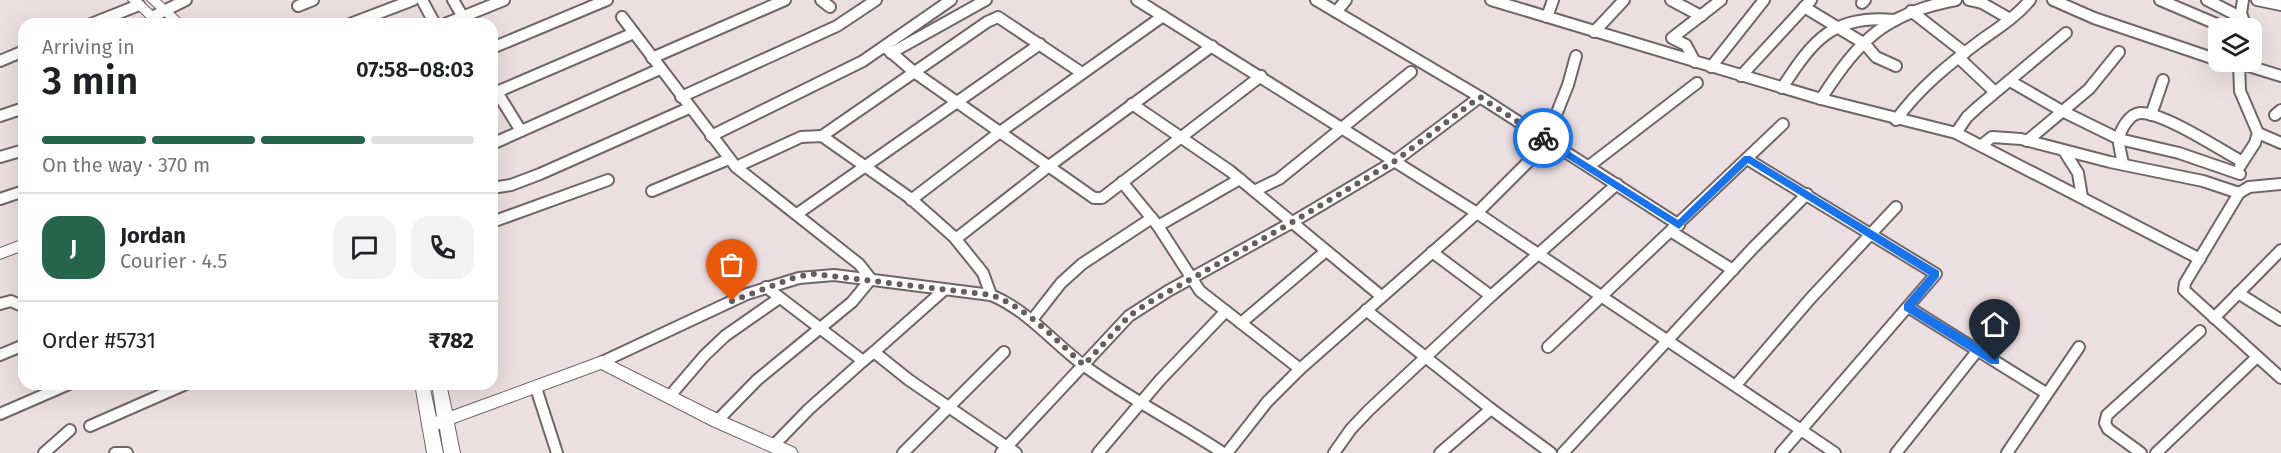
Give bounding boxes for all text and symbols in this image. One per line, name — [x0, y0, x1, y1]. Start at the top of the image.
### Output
map controls — [2208, 18, 2262, 72]
button: layers — [2208, 18, 2262, 72]
text: Arriving in — [42, 35, 135, 59]
text: 07:58–08:03 — [356, 56, 474, 83]
text: 3 min — [42, 58, 138, 104]
courier — [1513, 108, 1573, 168]
icon: bike — [1527, 122, 1560, 155]
text: On the way · 370 m — [42, 153, 210, 177]
button: chat — [333, 216, 396, 279]
button: phone — [411, 216, 474, 279]
text: Jordan — [120, 222, 186, 249]
text: J — [70, 234, 77, 261]
pin — [706, 239, 757, 301]
icon: bag — [715, 248, 748, 281]
text: Courier · 4.5 — [120, 249, 227, 273]
pin — [1969, 299, 2020, 361]
icon: home — [1978, 308, 2011, 341]
text: Order #5731 — [42, 327, 156, 354]
text: ₹782 — [428, 327, 474, 354]

